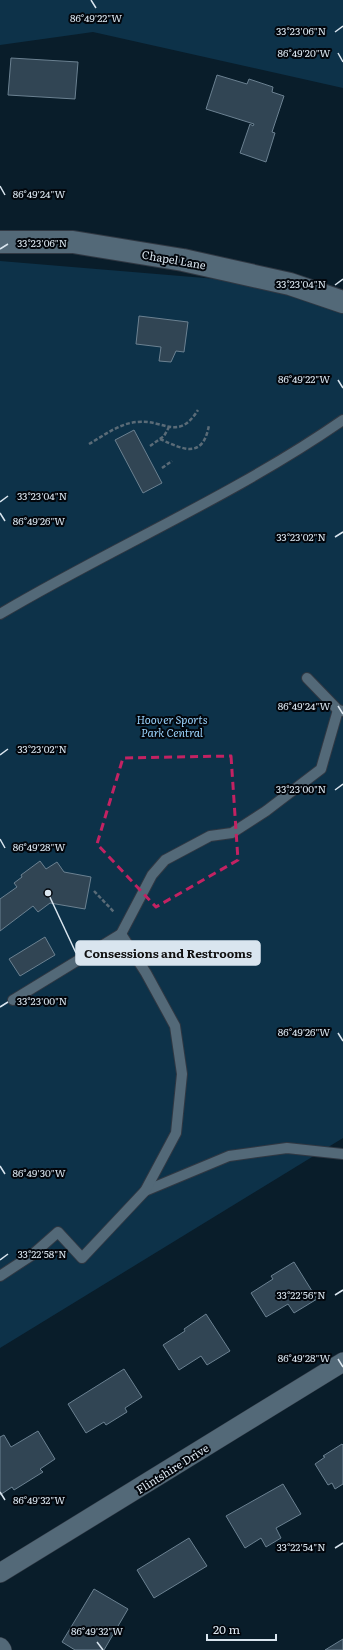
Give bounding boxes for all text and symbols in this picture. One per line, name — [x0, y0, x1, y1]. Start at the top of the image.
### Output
text: 86°49'22"W — [70, 10, 122, 25]
text: 33°23'06"N — [276, 23, 326, 38]
text: 86°49'20"W — [278, 45, 331, 60]
text: 86°49'24"W — [13, 186, 65, 201]
text: 33°23'06"N — [17, 235, 67, 250]
street label: Chapel Lane — [141, 246, 208, 273]
text: 33°23'04"N — [276, 276, 326, 291]
text: 86°49'22"W — [278, 371, 330, 386]
text: 33°23'04"N — [17, 488, 67, 503]
text: 86°49'26"W — [13, 513, 65, 528]
text: 33°23'02"N — [276, 529, 326, 544]
text: 86°49'24"W — [278, 698, 330, 713]
park label: Hoover Sports Park Central — [136, 711, 208, 740]
text: 33°23'02"N — [17, 741, 67, 756]
text: 33°23'00"N — [276, 781, 326, 796]
text: 86°49'28"W — [13, 839, 65, 854]
callout: Consessions and Restrooms — [76, 941, 260, 965]
text: Consessions and Restrooms — [84, 944, 252, 962]
text: 33°23'00"N — [17, 993, 67, 1008]
text: 86°49'26"W — [278, 1024, 330, 1039]
text: 86°49'30"W — [12, 1165, 66, 1180]
text: 33°22'58"N — [17, 1246, 67, 1261]
text: 33°22'56"N — [277, 1287, 325, 1302]
text: 86°49'28"W — [278, 1350, 330, 1365]
street label: Flintshire Drive — [133, 1439, 212, 1497]
text: 86°49'32"W — [13, 1492, 65, 1507]
text: 33°22'54"N — [276, 1539, 326, 1554]
scale bar — [207, 1616, 276, 1642]
text: 20 m — [213, 1620, 240, 1638]
text: 86°49'32"W — [71, 1623, 123, 1638]

